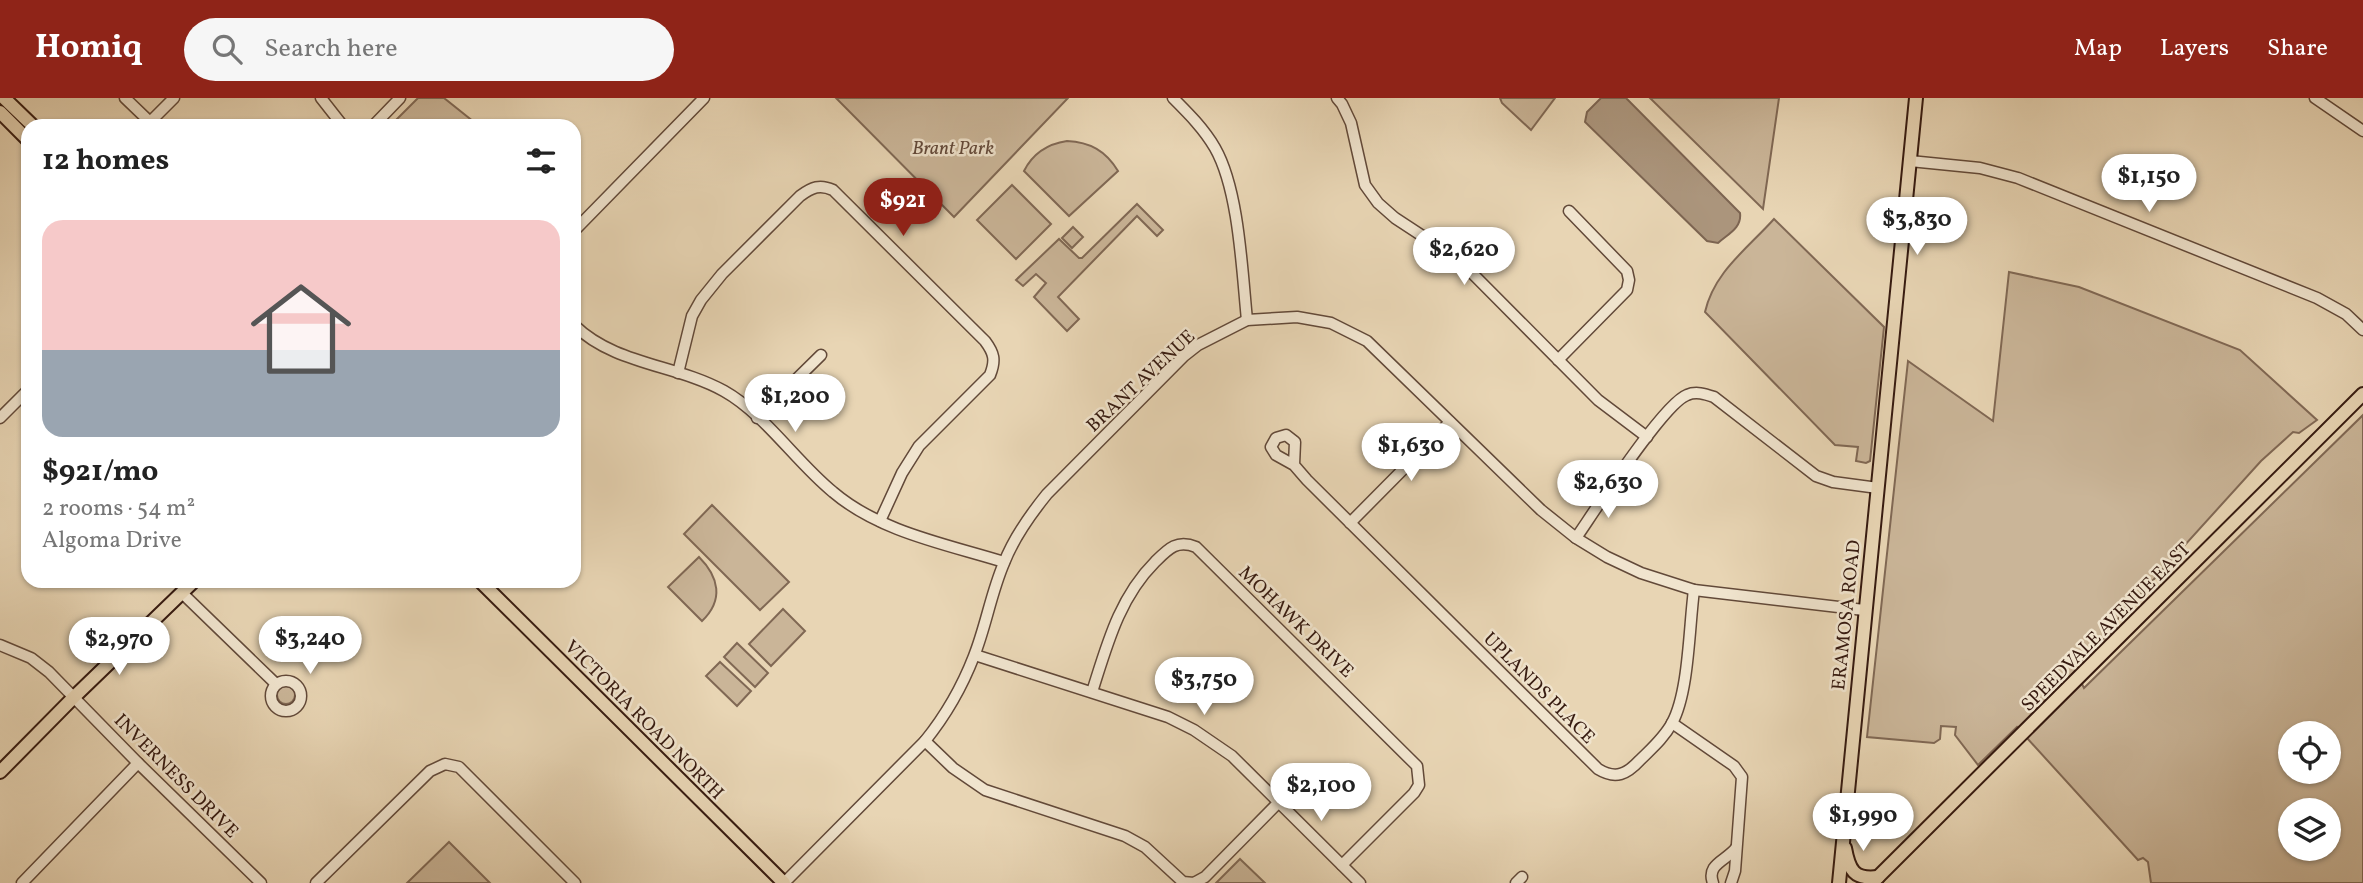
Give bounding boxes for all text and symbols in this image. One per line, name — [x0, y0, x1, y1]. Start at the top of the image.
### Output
search box — [184, 18, 674, 81]
text: Homiq — [35, 26, 142, 72]
icon: search — [208, 30, 246, 68]
text: Search here — [264, 31, 397, 67]
text: Map — [2074, 32, 2122, 66]
text: Layers — [2160, 32, 2229, 66]
text: Share — [2267, 32, 2328, 66]
park label: Brant Park — [912, 136, 994, 162]
text: 12 homes — [42, 140, 169, 182]
icon: filters — [522, 142, 560, 180]
pin: $1,150 — [2092, 155, 2206, 214]
text: $1,150 — [2118, 161, 2180, 193]
pin: $921 — [862, 178, 944, 238]
text: $921 — [880, 185, 926, 217]
pin: $3,830 — [1860, 198, 1974, 257]
text: $3,830 — [1882, 204, 1952, 236]
pin: $2,620 — [1407, 228, 1521, 287]
text: $2,620 — [1429, 234, 1499, 266]
icon: home — [238, 266, 364, 392]
street label: BRANT AVENUE — [1081, 324, 1201, 439]
pin: $1,200 — [738, 374, 852, 434]
text: $1,200 — [760, 381, 830, 413]
pin: $1,630 — [1354, 424, 1468, 483]
text: $1,630 — [1378, 430, 1444, 462]
text: $921/mo — [42, 451, 158, 493]
pin: $2,630 — [1551, 460, 1665, 520]
text: $2,630 — [1573, 467, 1643, 499]
text: 2 rooms · 54 m² — [42, 493, 195, 525]
text: Algoma Drive — [42, 525, 182, 557]
street label: SPEEDVALE AVENUE EAST — [2016, 537, 2197, 718]
street label: ERAMOSA ROAD — [1826, 539, 1868, 692]
street label: MOHAWK DRIVE — [1232, 561, 1359, 684]
pin: $3,240 — [253, 616, 367, 676]
pin: $2,970 — [62, 618, 176, 677]
text: $3,240 — [275, 623, 345, 655]
text: $2,970 — [85, 624, 153, 656]
street label: UPLANDS PLACE — [1477, 627, 1600, 750]
street label: VICTORIA ROAD NORTH — [558, 635, 729, 806]
pin: $3,750 — [1147, 658, 1261, 717]
text: $3,750 — [1171, 664, 1237, 696]
street label: INVERNESS DRIVE — [107, 708, 244, 845]
map controls — [2278, 721, 2341, 861]
button: locate — [2278, 721, 2341, 784]
pin: $2,100 — [1264, 764, 1378, 823]
text: $2,100 — [1286, 770, 1356, 802]
pin: $1,990 — [1806, 794, 1920, 853]
button: layers — [2278, 798, 2341, 861]
text: $1,990 — [1829, 800, 1897, 832]

